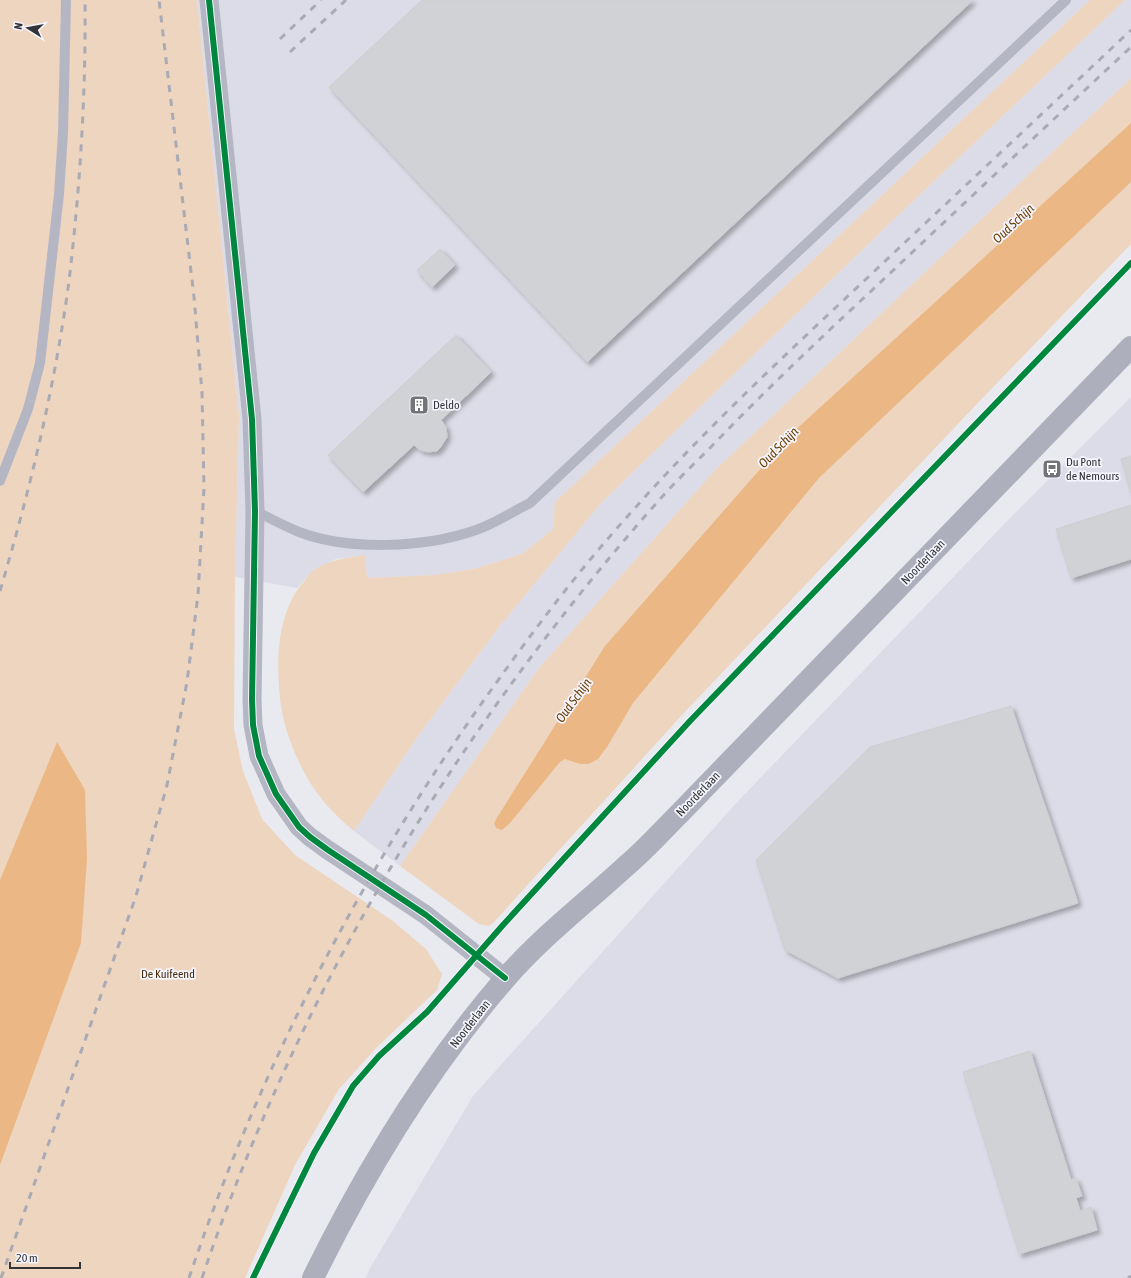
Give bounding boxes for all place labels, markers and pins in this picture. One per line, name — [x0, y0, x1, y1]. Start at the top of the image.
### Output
building icon: Deldo — [408, 394, 430, 416]
place label: Deldo — [433, 398, 460, 412]
place label: Du Pont de Nemours — [1066, 455, 1119, 483]
bus stop icon: Du Pont de Nemours — [1041, 458, 1063, 480]

